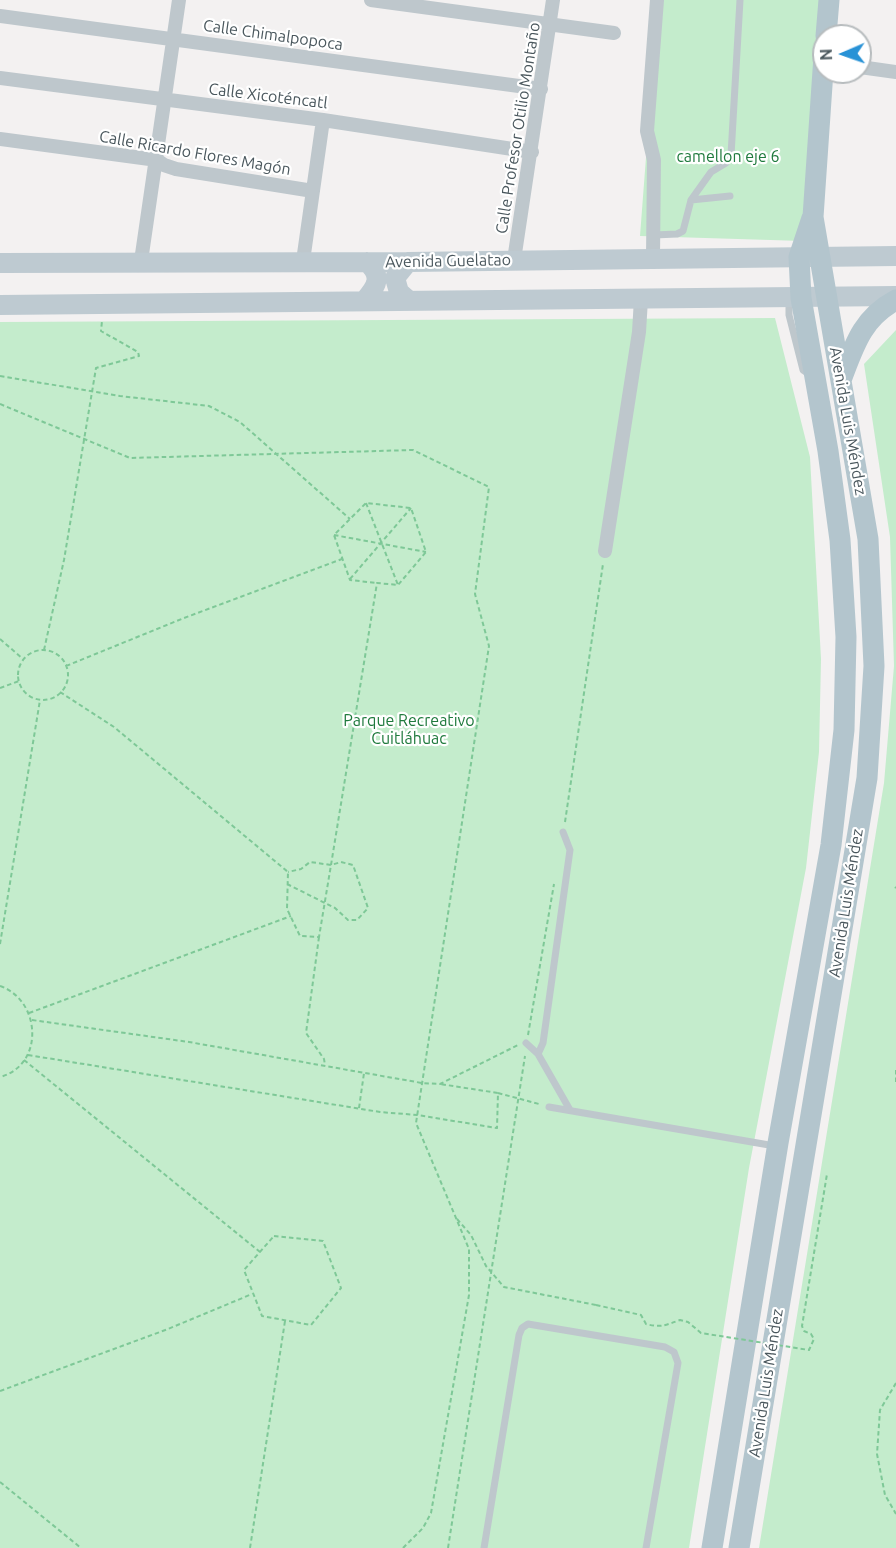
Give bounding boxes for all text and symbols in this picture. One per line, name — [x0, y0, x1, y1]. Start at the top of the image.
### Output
street label: Calle Chimalpopoca — [202, 16, 344, 54]
street label: Calle Profesor Otilio Montaño — [492, 21, 544, 235]
north arrow — [812, 24, 872, 84]
text: N — [817, 48, 835, 61]
street label: Calle Xicoténcatl — [207, 79, 329, 113]
street label: Calle Ricardo Flores Magón — [98, 127, 292, 179]
park label: camellon eje 6 — [676, 147, 780, 167]
street label: Avenida Guelatao — [385, 250, 511, 272]
street label: Avenida Luis Méndez — [825, 345, 871, 497]
park label: Parque Recreativo Cuitláhuac — [343, 711, 475, 749]
street label: Avenida Luis Méndez — [825, 827, 867, 979]
street label: Avenida Luis Méndez — [745, 1307, 787, 1459]

